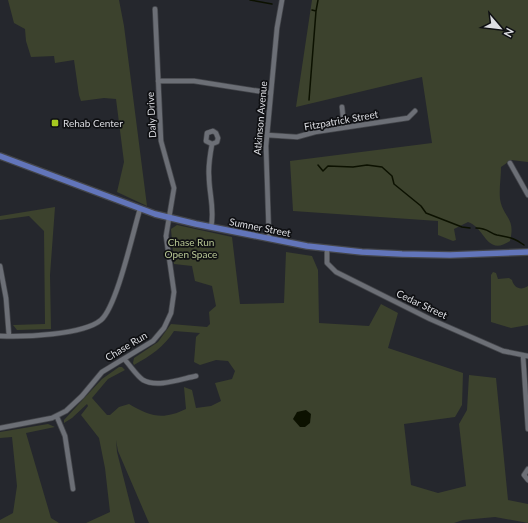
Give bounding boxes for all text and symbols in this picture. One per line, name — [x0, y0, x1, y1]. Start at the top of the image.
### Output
north arrow — [480, 8, 520, 48]
text: N — [502, 26, 517, 40]
street label: Atkinson Avenue — [251, 81, 269, 155]
street label: Daly Drive — [144, 92, 158, 138]
street label: Fitzpatrick Street — [303, 108, 379, 132]
place label: Rehab Center — [63, 117, 123, 129]
marker: Rehab Center — [50, 118, 60, 128]
street label: Sumner Street — [228, 215, 292, 239]
park label: Chase Run Open Space — [165, 236, 217, 260]
street label: Cedar Street — [395, 287, 450, 321]
street label: Chase Run — [103, 329, 149, 363]

